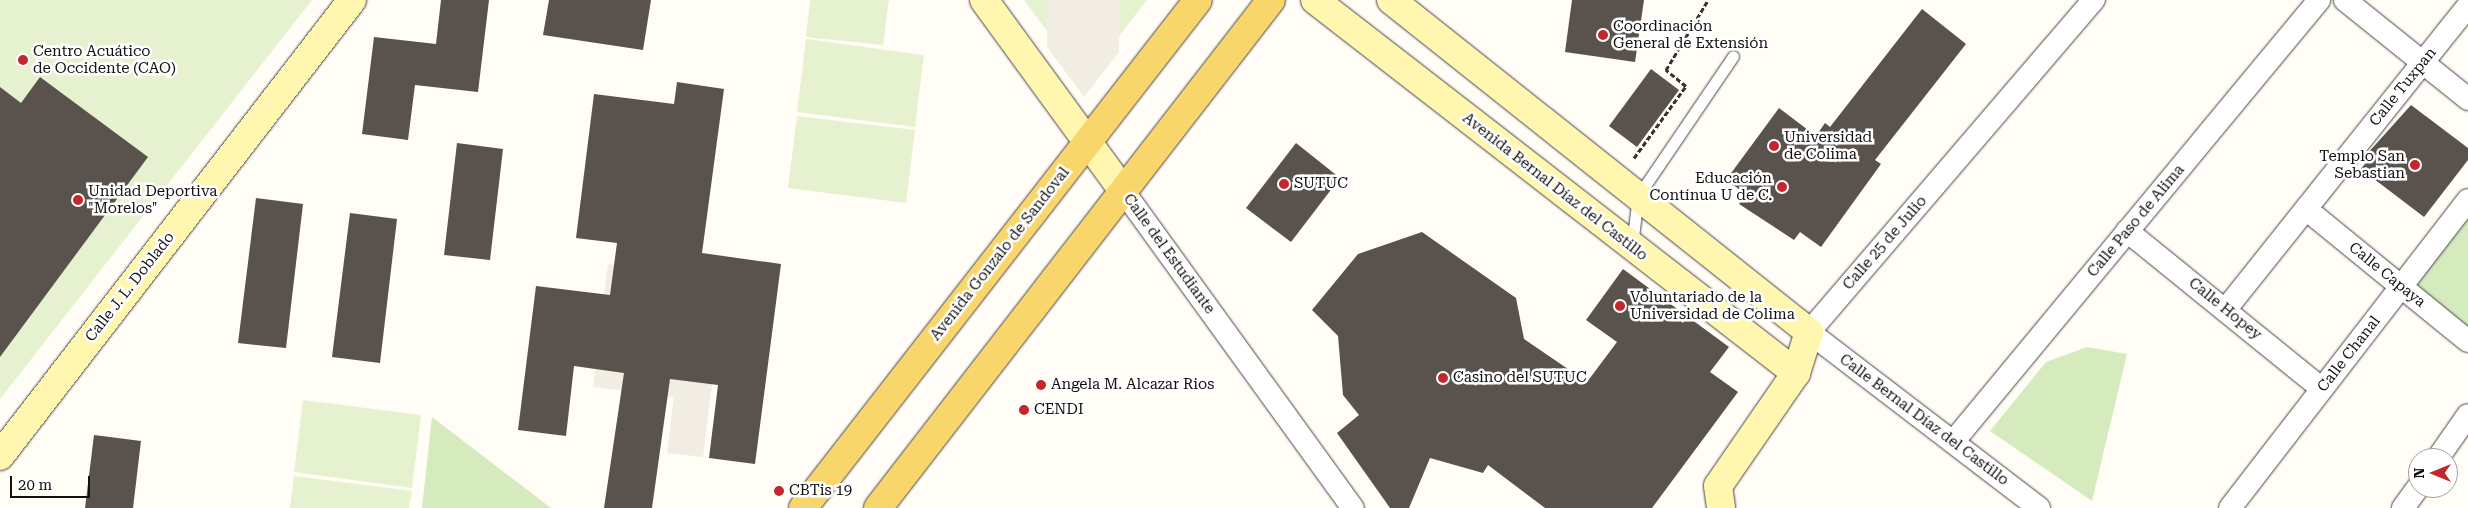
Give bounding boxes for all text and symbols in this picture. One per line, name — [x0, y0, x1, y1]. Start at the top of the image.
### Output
place label: Coordinación General de Extensión — [1613, 17, 1768, 52]
marker: Coordinación General de Extensión — [1597, 29, 1609, 41]
place label: Centro Acuático de Occidente (CAO) — [33, 42, 176, 77]
street label: Calle Tuxpan — [2366, 44, 2440, 130]
marker: Centro Acuático de Occidente (CAO) — [17, 54, 29, 66]
street label: Avenida Bernal Díaz del Castillo — [1459, 109, 1651, 265]
place label: Universidad de Colima — [1784, 128, 1872, 163]
marker: Universidad de Colima — [1768, 140, 1780, 152]
place label: Templo San Sebastian — [2319, 147, 2405, 182]
marker: Templo San Sebastian — [2409, 159, 2421, 171]
street label: Calle Paso de Alima — [2084, 161, 2188, 281]
street label: Avenida Gonzalo de Sandoval — [927, 164, 1073, 344]
place label: Educación Contínua U de C. — [1650, 169, 1772, 204]
place label: SUTUC — [1294, 175, 1348, 193]
marker: SUTUC — [1278, 178, 1290, 190]
marker: Educación Contínua U de C. — [1776, 181, 1788, 193]
place label: Unidad Deportiva "Morelos" — [88, 182, 217, 217]
street label: Calle del Estudiante — [1119, 190, 1219, 318]
street label: Calle 25 de Julio — [1839, 192, 1931, 294]
marker: Unidad Deportiva "Morelos" — [72, 194, 84, 206]
street label: Calle J. L. Doblado — [82, 229, 178, 345]
street label: Calle Capaya — [2345, 239, 2429, 311]
street label: Calle Hopey — [2185, 274, 2265, 344]
place label: Voluntariado de la Universidad de Colima — [1630, 288, 1795, 323]
marker: Voluntariado de la Universidad de Colima — [1614, 300, 1626, 312]
street label: Calle Chanal — [2314, 313, 2384, 395]
street label: Calle Bernal Díaz del Castillo — [1836, 350, 2012, 490]
place label: Casino del SUTUC — [1453, 369, 1587, 387]
marker: Casino del SUTUC — [1437, 372, 1449, 384]
place label: Angela M. Alcazar Rios — [1051, 376, 1214, 394]
marker: Angela M. Alcazar Rios — [1035, 379, 1047, 391]
place label: CENDI — [1034, 401, 1084, 419]
marker: CENDI — [1018, 404, 1030, 416]
north arrow — [2408, 448, 2458, 498]
scale bar — [12, 466, 92, 498]
text: N — [2411, 468, 2427, 478]
text: 20 m — [18, 476, 52, 494]
place label: CBTis 19 — [789, 482, 852, 500]
marker: CBTis 19 — [773, 485, 785, 497]

